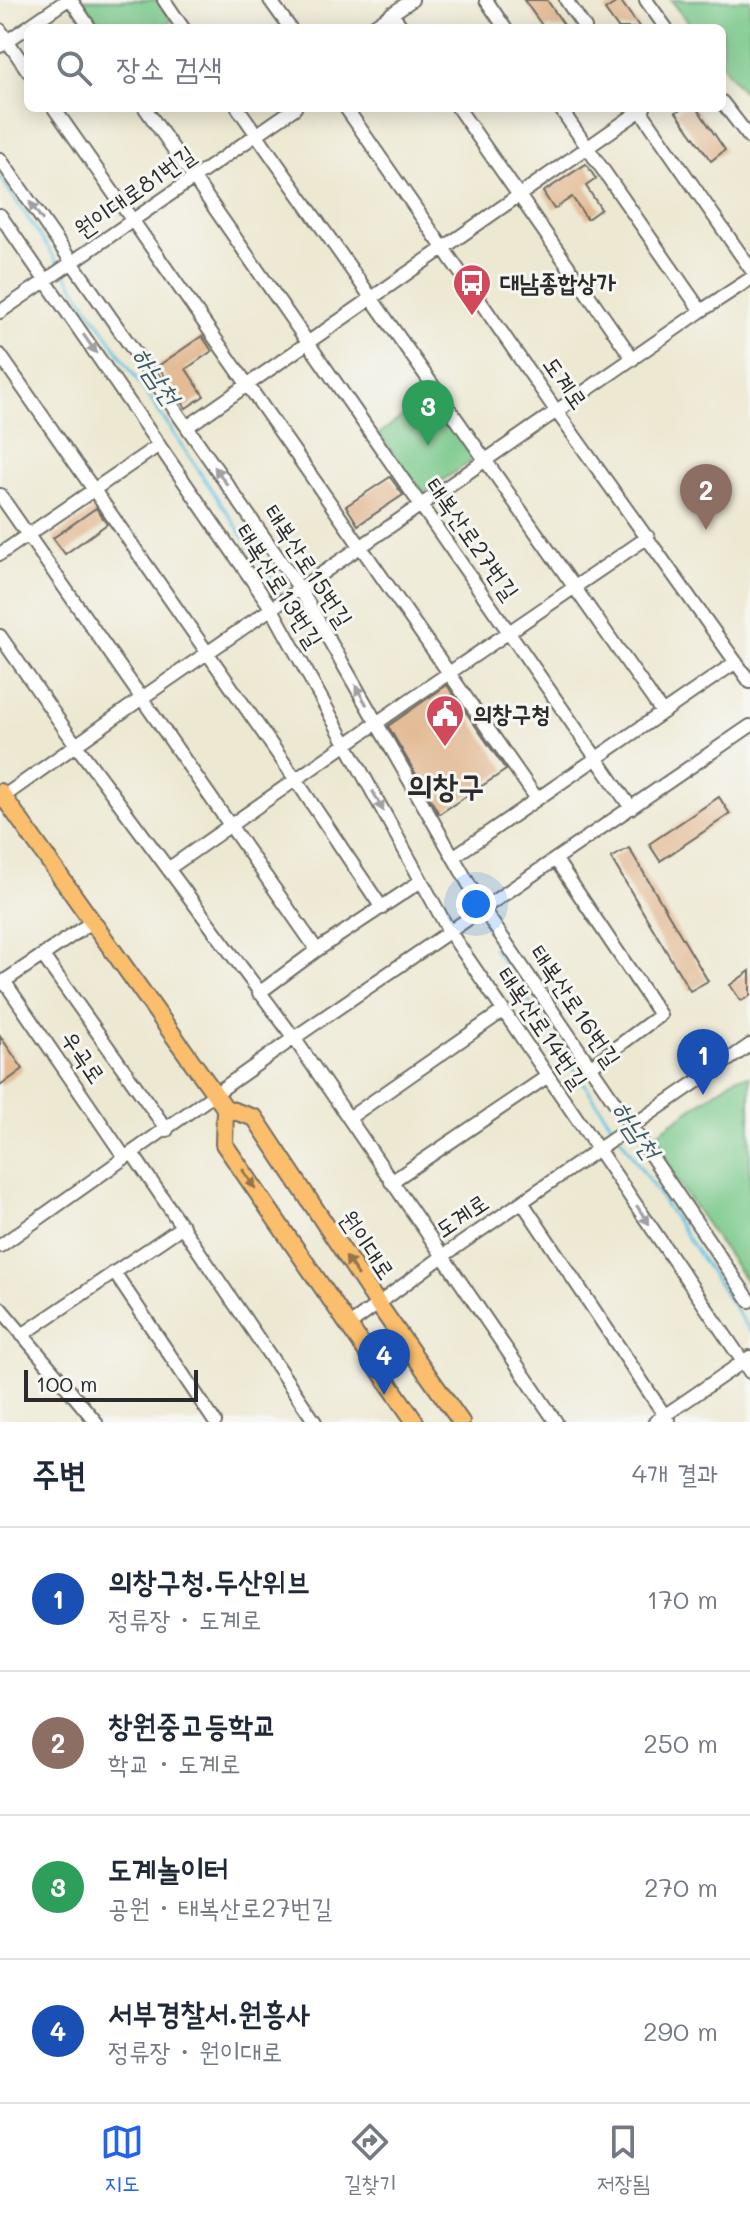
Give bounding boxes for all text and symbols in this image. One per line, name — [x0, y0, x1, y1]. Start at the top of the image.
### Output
search box — [24, 24, 726, 112]
icon: search — [52, 46, 96, 90]
text: 장소 검색 — [116, 47, 222, 87]
street label: 원이대로81번길 — [67, 138, 201, 244]
one-way arrow — [29, 200, 44, 221]
bus stop icon: 대남종합상가 — [451, 262, 493, 317]
place label: 대남종합상가 — [500, 266, 617, 297]
one-way arrow — [82, 334, 97, 355]
water label: 하남천 — [125, 340, 190, 414]
street label: 도계로 — [537, 350, 596, 415]
pin: 3 — [402, 380, 454, 446]
pin: 2 — [680, 464, 732, 530]
one-way arrow — [214, 466, 229, 487]
street label: 태복산로27번길 — [420, 471, 527, 605]
street label: 태복산로15번길 — [258, 498, 361, 633]
street label: 태복산로13번길 — [230, 517, 331, 653]
one-way arrow — [354, 684, 368, 706]
public building icon: 의창구청 — [424, 693, 466, 748]
place label: 의창구청 — [473, 697, 550, 728]
district label: 의창구 — [406, 763, 484, 805]
one-way arrow — [371, 789, 384, 812]
your location — [456, 884, 496, 924]
street label: 태복산로16번길 — [524, 938, 629, 1072]
street label: 태복산로14번길 — [491, 960, 595, 1094]
street label: 우곡로 — [55, 1023, 113, 1089]
pin: 1 — [677, 1029, 729, 1095]
water label: 하남천 — [605, 1094, 670, 1168]
one-way arrow — [241, 1168, 256, 1189]
street label: 도계로 — [428, 1186, 494, 1244]
street label: 원이대로 — [334, 1203, 403, 1285]
one-way arrow — [635, 1204, 650, 1225]
one-way arrow — [346, 1255, 360, 1277]
pin: 4 — [358, 1329, 410, 1395]
scale bar — [24, 1366, 198, 1402]
text: 100 m — [36, 1369, 98, 1398]
text: 주변 — [32, 1450, 87, 1495]
text: 4개 결과 — [632, 1456, 718, 1490]
text: 의창구청.두산위브 — [108, 1560, 310, 1600]
text: 1 — [52, 1582, 64, 1616]
text: 170 m — [647, 1582, 718, 1616]
text: 정류장 · 도계로 — [108, 1602, 262, 1636]
text: 창원중고등학교 — [108, 1704, 277, 1744]
text: 2 — [51, 1726, 65, 1760]
text: 250 m — [643, 1726, 718, 1760]
text: 학교 · 도계로 — [108, 1746, 241, 1780]
text: 도계놀이터 — [108, 1848, 229, 1888]
text: 3 — [50, 1870, 66, 1904]
text: 270 m — [644, 1870, 718, 1904]
text: 공원 · 태복산로27번길 — [108, 1890, 332, 1924]
text: 서부경찰서.원흥사 — [108, 1992, 310, 2032]
text: 4 — [50, 2014, 66, 2048]
text: 290 m — [643, 2014, 718, 2048]
text: 정류장 · 원이대로 — [108, 2034, 282, 2068]
tab: 지도 — [100, 2120, 144, 2198]
tab: 길찾기 — [344, 2120, 397, 2198]
tab: 저장됨 — [597, 2120, 650, 2198]

